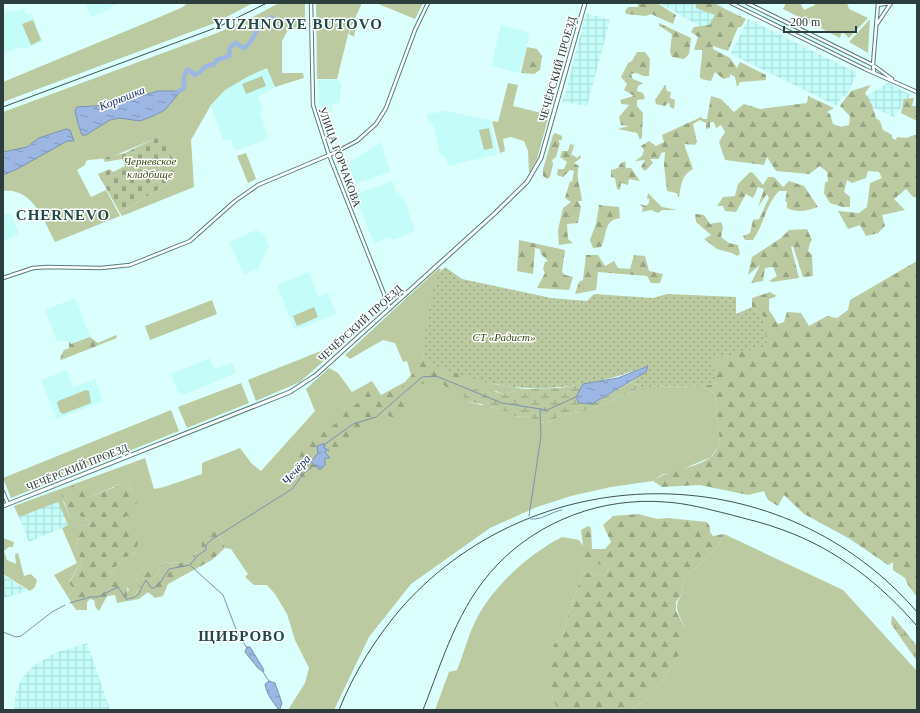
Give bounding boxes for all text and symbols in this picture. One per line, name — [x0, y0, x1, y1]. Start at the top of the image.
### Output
scale bar — [784, 8, 856, 34]
street label: ЧЕЧЁРСКИЙ ПРОЕЗД — [536, 15, 578, 123]
text: 200 m — [790, 15, 821, 29]
district label: YUZHNOYE BUTOVO — [213, 16, 383, 32]
water label: Корюшка — [96, 82, 147, 114]
street label: УЛИЦА ГОРЧАКОВА — [316, 105, 364, 209]
park label: Черневское кладбище — [124, 155, 177, 180]
district label: CHERNEVO — [16, 207, 110, 223]
street label: ЧЕЧЁРСКИЙ ПРОЕЗД — [316, 282, 405, 364]
park label: СТ «Радист» — [473, 331, 535, 343]
street label: ЧЕЧЁРСКИЙ ПРОЕЗД — [24, 441, 130, 493]
water label: Чечёра — [279, 452, 313, 488]
district label: ЩИБРОВО — [198, 628, 286, 644]

